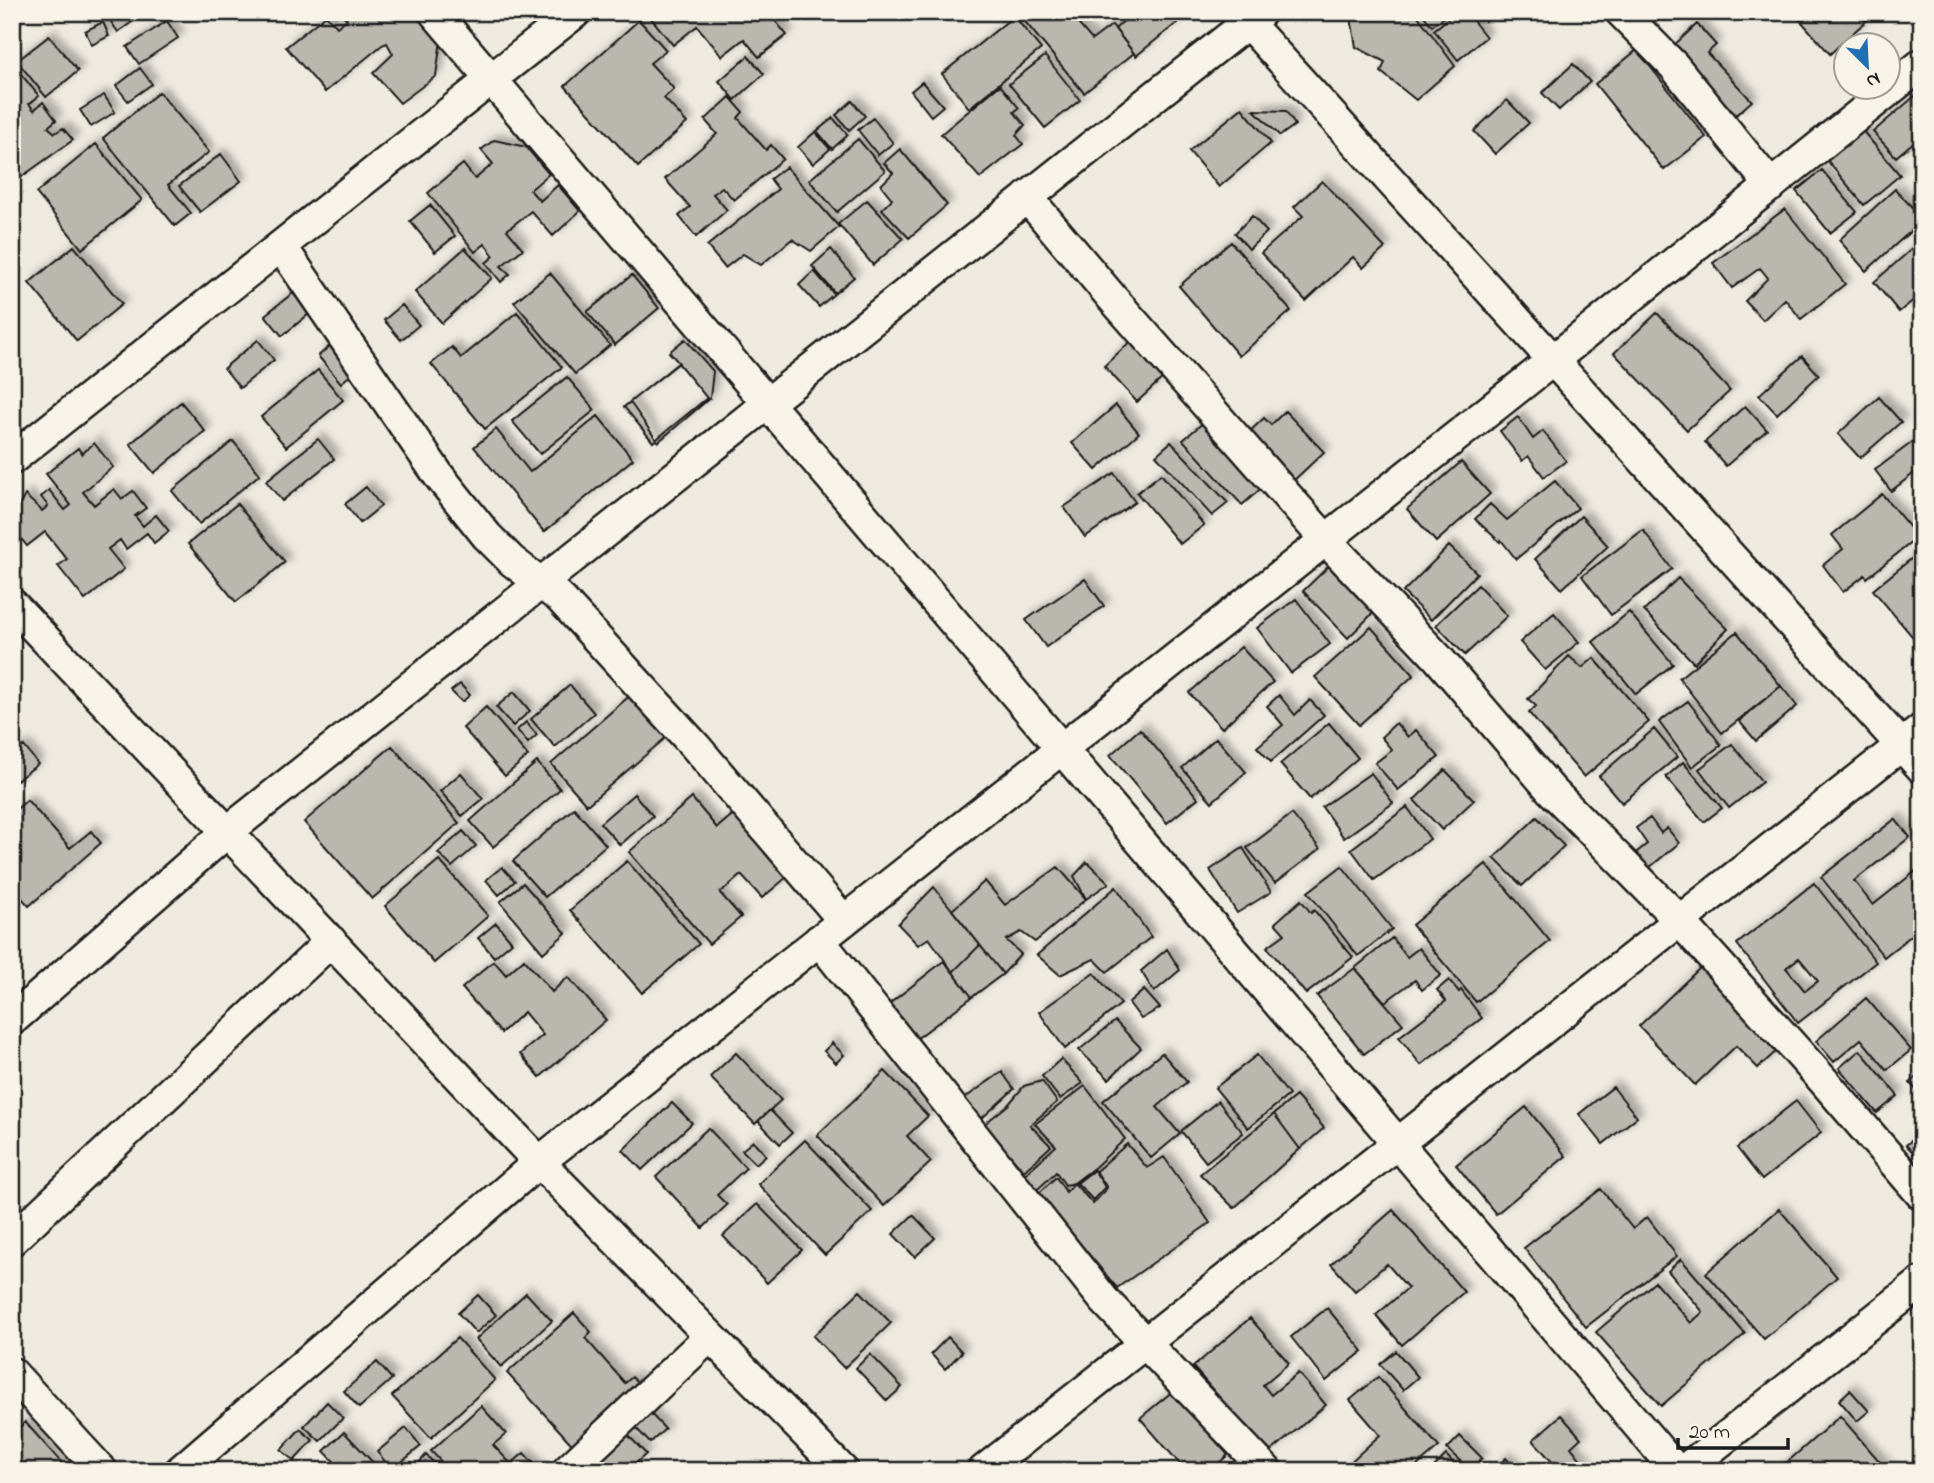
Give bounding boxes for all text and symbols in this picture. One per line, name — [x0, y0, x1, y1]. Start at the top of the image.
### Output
north arrow — [1832, 32, 1902, 102]
text: N — [1861, 64, 1884, 94]
scale bar — [1678, 1406, 1789, 1450]
text: 20 m — [1689, 1418, 1730, 1448]

